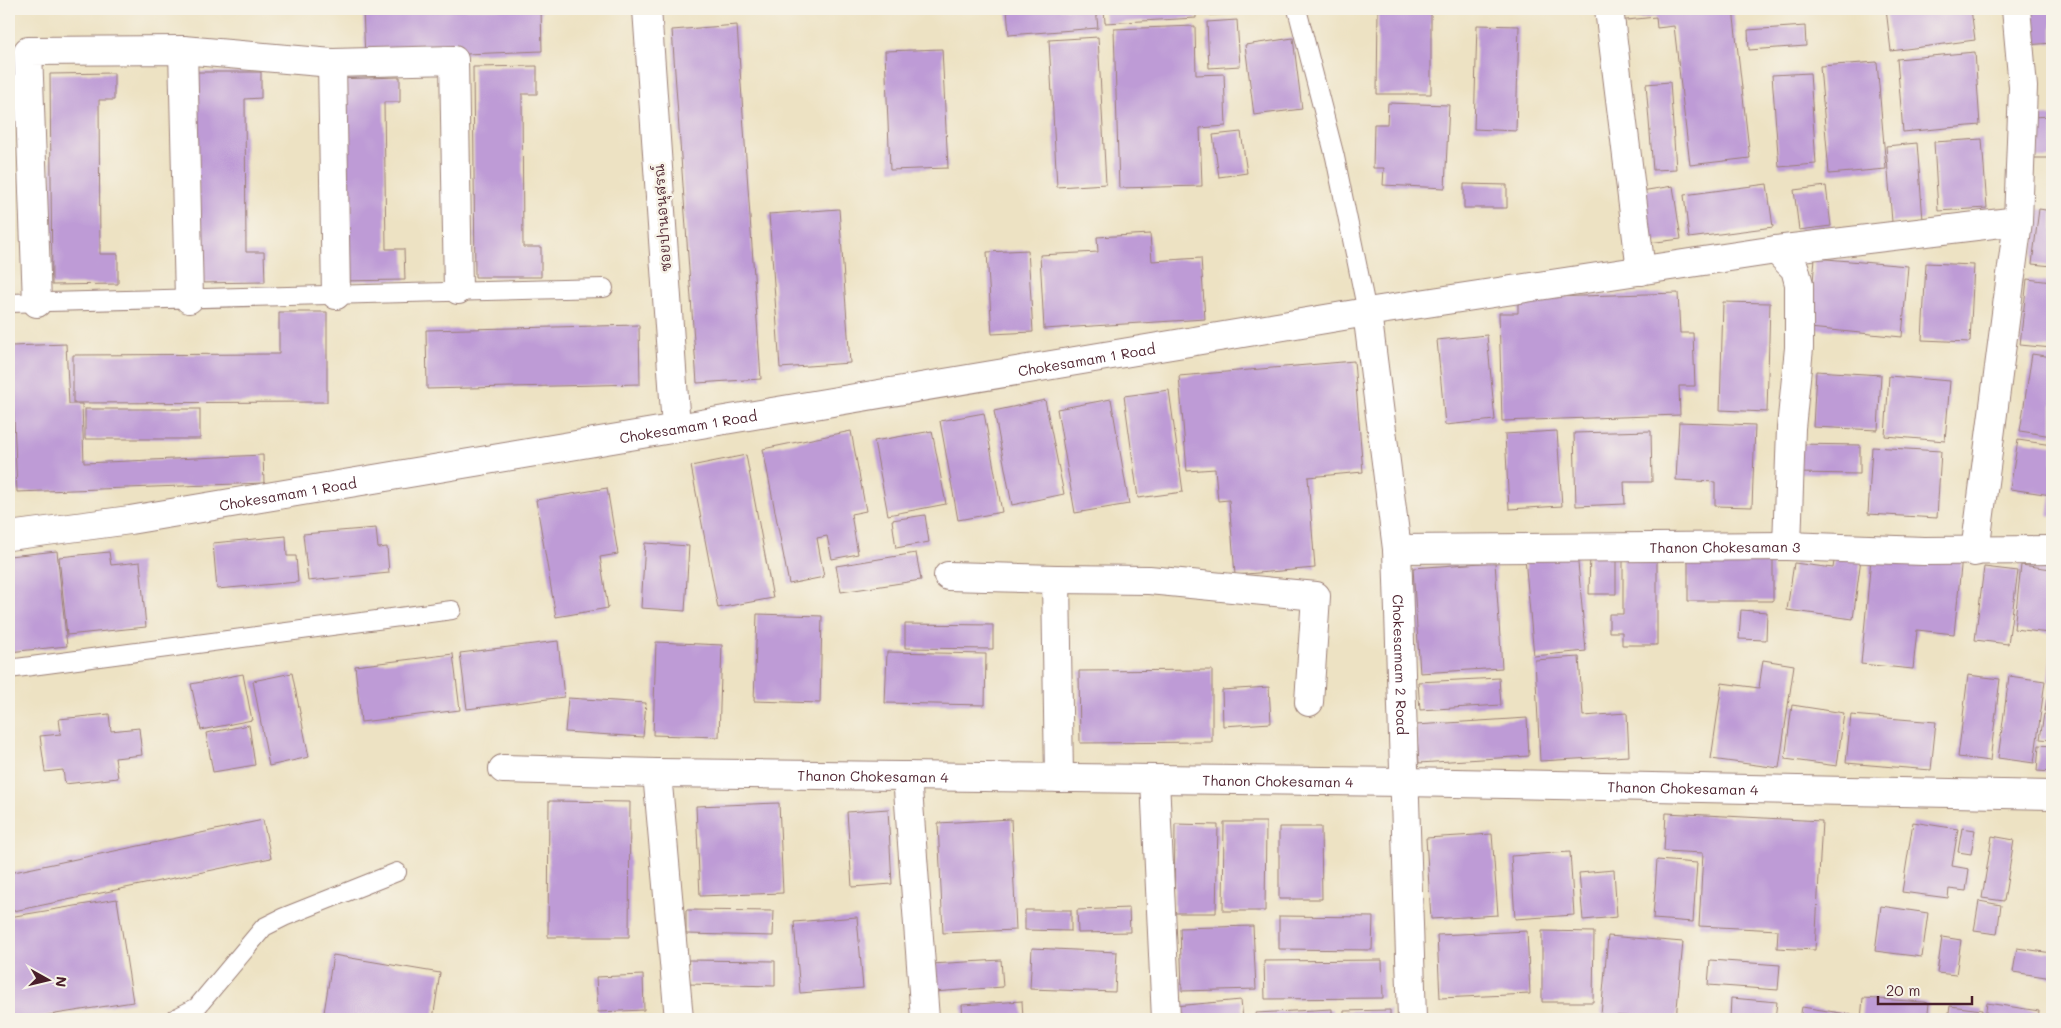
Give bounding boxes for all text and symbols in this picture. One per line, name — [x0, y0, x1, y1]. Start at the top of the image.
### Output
street label: ซอยปานอนุสรณ์ — [649, 163, 677, 273]
street label: Chokesamam 1 Road — [1016, 338, 1157, 380]
street label: Chokesamam 1 Road — [618, 405, 758, 447]
street label: Chokesamam 1 Road — [218, 473, 358, 514]
street label: Thanon Chokesaman 3 — [1649, 536, 1801, 557]
street label: Chokesamam 2 Road — [1389, 594, 1412, 735]
street label: Thanon Chokesaman 4 — [797, 765, 949, 786]
street label: Thanon Chokesaman 4 — [1202, 770, 1354, 791]
street label: Thanon Chokesaman 4 — [1607, 777, 1759, 799]
north arrow — [22, 956, 72, 1006]
scale bar — [1878, 973, 1972, 1005]
text: N — [51, 975, 72, 988]
text: 20 m — [1886, 980, 1920, 1000]

